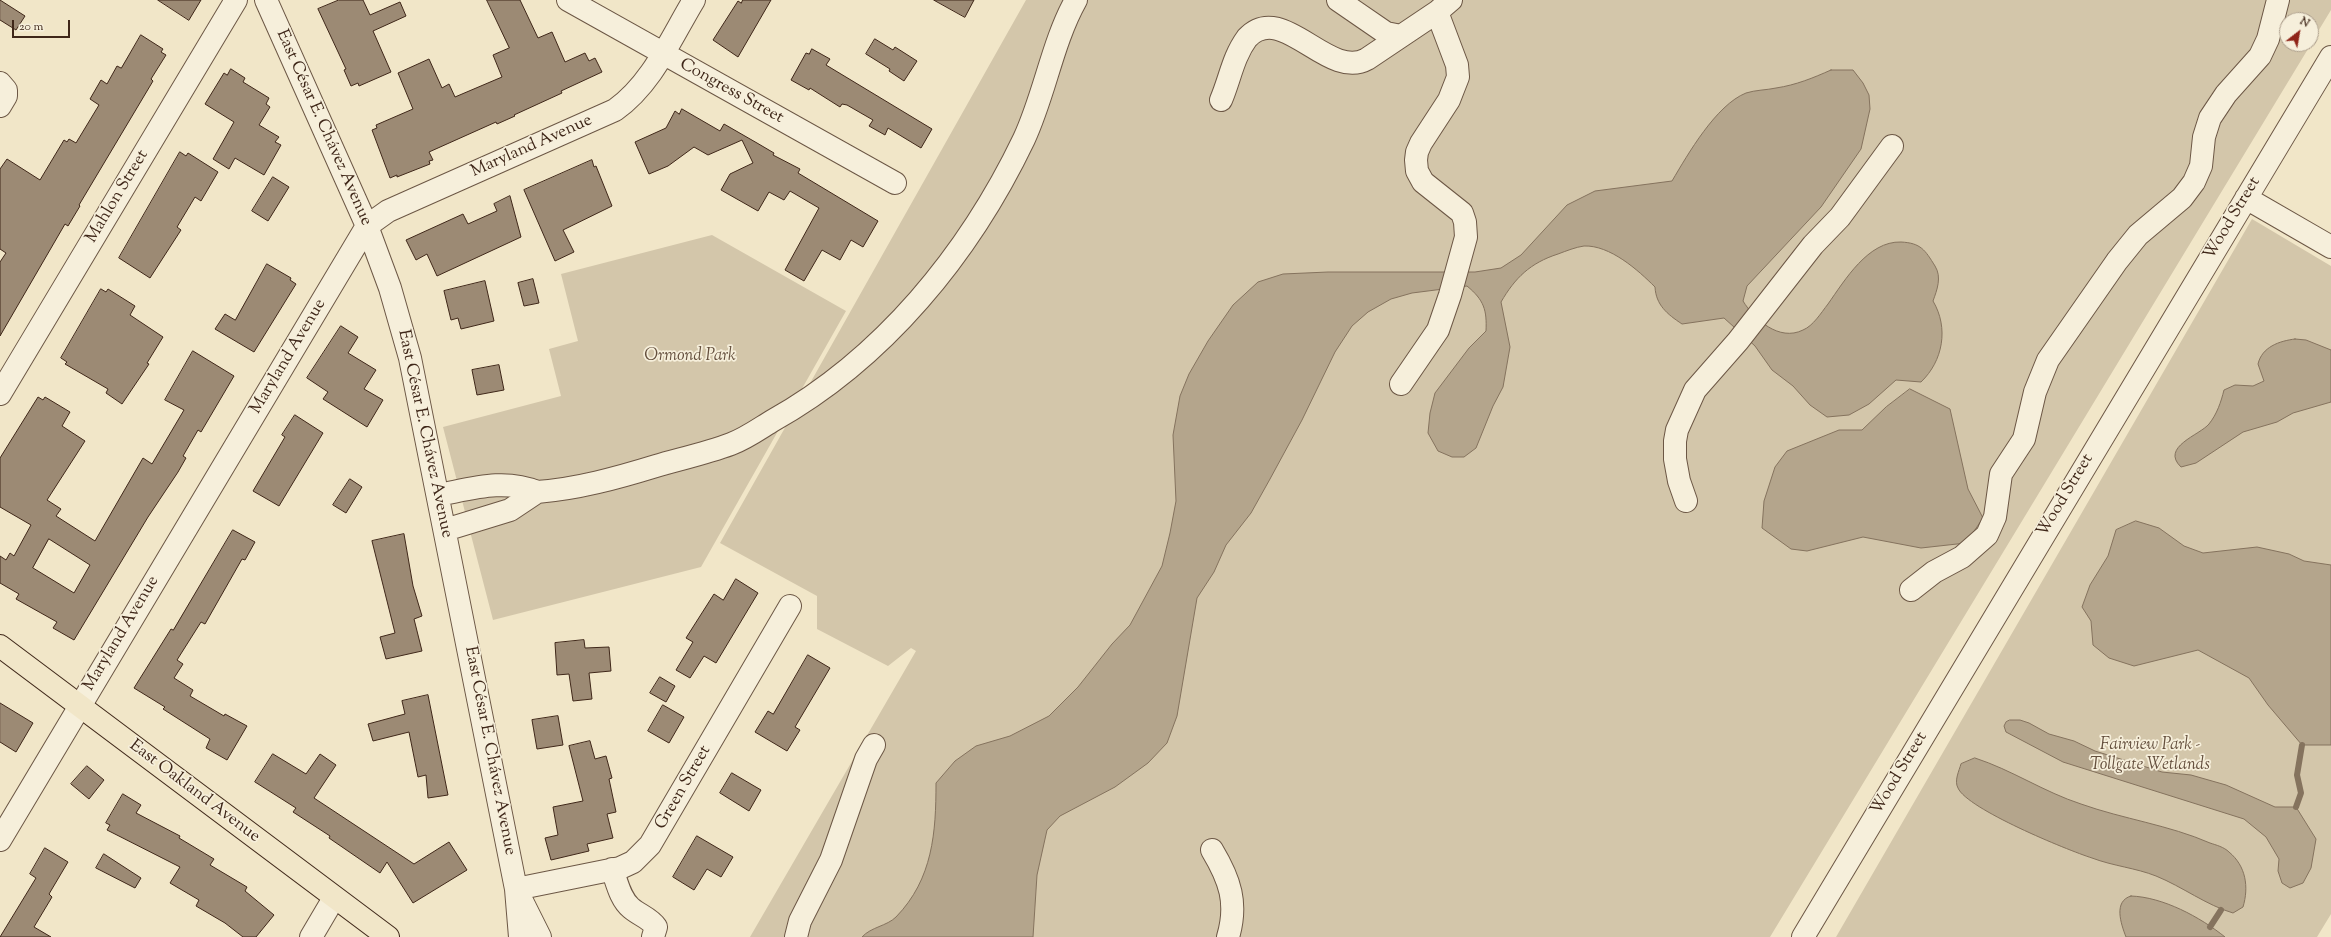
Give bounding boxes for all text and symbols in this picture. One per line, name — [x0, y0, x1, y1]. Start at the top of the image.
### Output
scale bar — [14, 12, 72, 38]
north arrow — [2279, 12, 2319, 52]
text: N — [2297, 13, 2313, 32]
text: 20 m — [19, 18, 43, 36]
street label: East César E. Chávez Avenue — [271, 27, 375, 229]
street label: Congress Street — [675, 55, 787, 129]
street label: Maryland Avenue — [468, 111, 596, 183]
street label: Mahlon Street — [82, 147, 154, 247]
street label: Wood Street — [2200, 174, 2266, 264]
street label: Maryland Avenue — [247, 296, 331, 418]
street label: East César E. Chávez Avenue — [392, 328, 456, 540]
park label: Ormond Park — [644, 347, 736, 367]
street label: Wood Street — [2033, 451, 2099, 541]
street label: Maryland Avenue — [80, 573, 164, 695]
street label: East César E. Chávez Avenue — [459, 645, 519, 857]
street label: Wood Street — [1867, 729, 1933, 819]
street label: East Oakland Avenue — [125, 736, 263, 848]
park label: Fairview Park - Tollgate Wetlands — [2090, 736, 2210, 776]
street label: Green Street — [652, 742, 716, 834]

